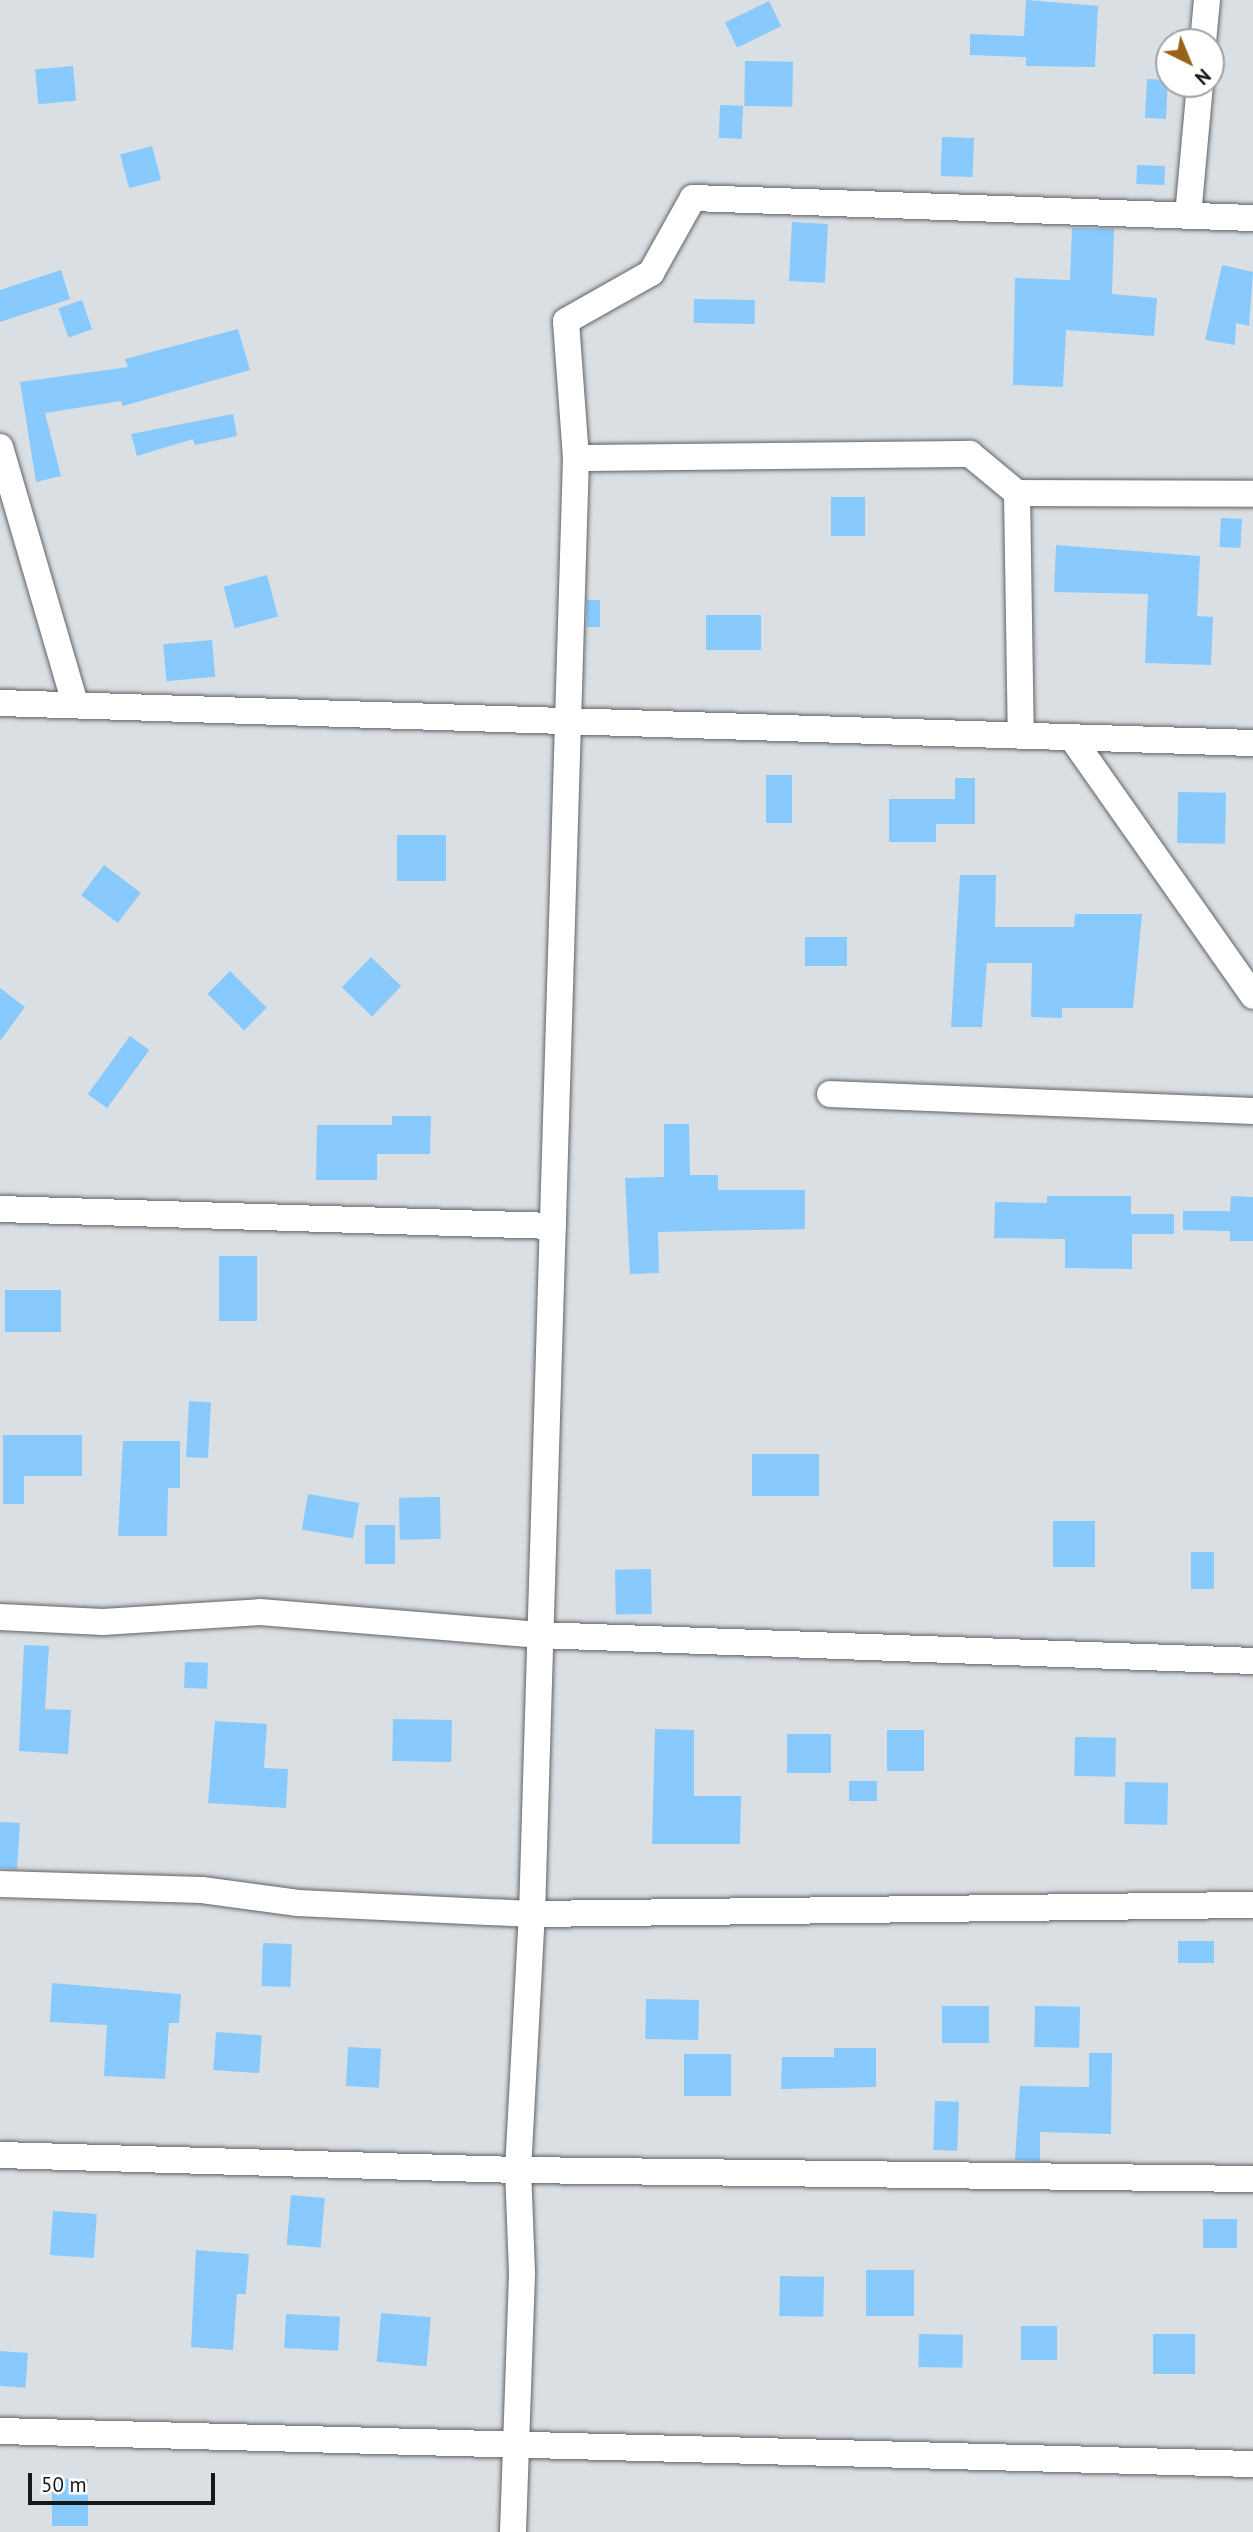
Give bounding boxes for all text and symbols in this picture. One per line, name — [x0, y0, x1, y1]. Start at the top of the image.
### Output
north arrow — [1155, 28, 1225, 98]
text: N — [1190, 64, 1216, 90]
scale bar — [32, 2458, 219, 2502]
text: 50 m — [41, 2471, 87, 2498]

